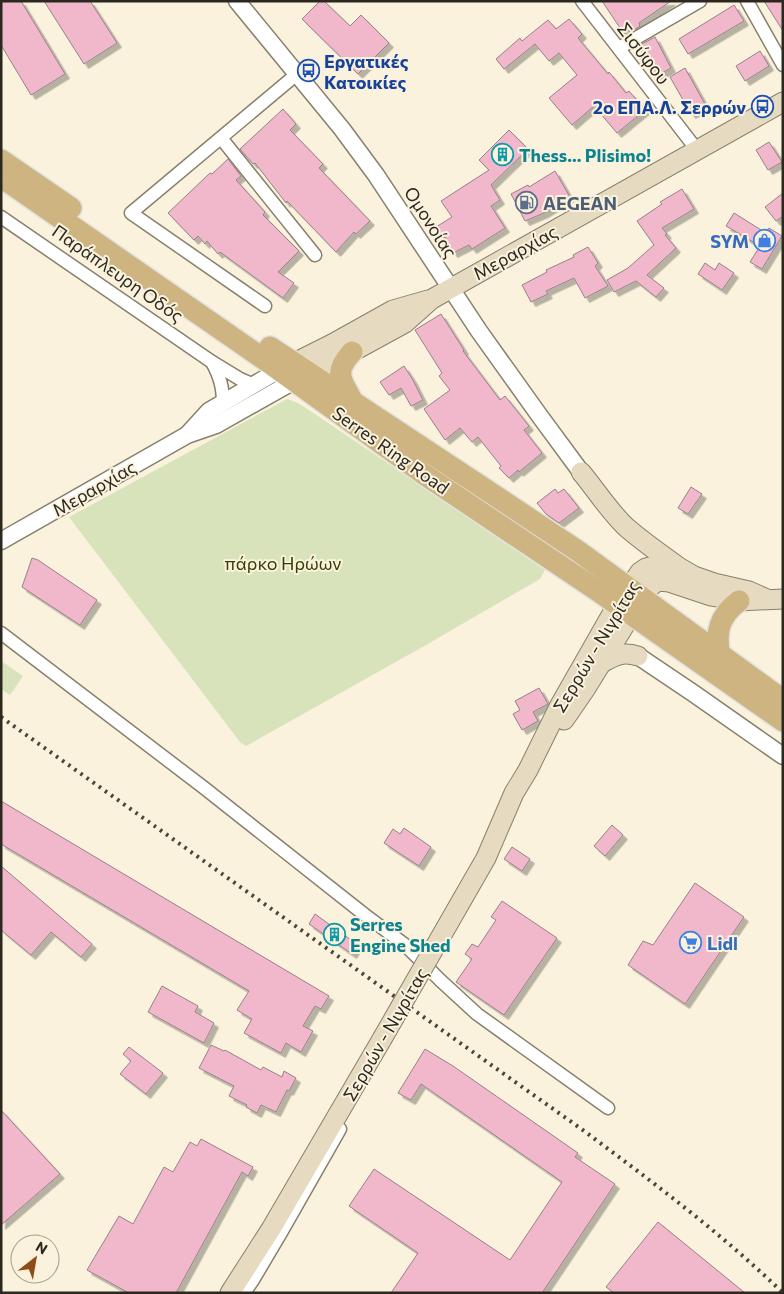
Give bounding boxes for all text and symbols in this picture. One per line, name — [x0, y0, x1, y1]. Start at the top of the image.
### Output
street label: Σισύφου — [613, 18, 675, 88]
place label: Εργατικές Κατοικίες — [324, 50, 409, 93]
bus stop icon: Εργατικές Κατοικίες — [296, 59, 320, 83]
bus stop icon: 2ο ΕΠΑ.Λ. Σερρών — [750, 95, 774, 119]
place label: 2ο ΕΠΑ.Λ. Σερρών — [593, 96, 746, 118]
building icon: Thess… Plisimo! — [491, 143, 515, 167]
place label: Thess… Plisimo! — [519, 144, 651, 166]
street label: Ομονοίας — [400, 182, 462, 262]
fuel station icon: AEGEAN — [515, 191, 539, 215]
place label: AEGEAN — [543, 192, 617, 214]
street label: Παράπλευρη Οδός — [48, 220, 188, 327]
street label: Μεραρχίας — [469, 220, 561, 284]
shop icon: SYM — [753, 229, 777, 253]
place label: SYM — [710, 230, 749, 252]
street label: Serres Ring Road — [328, 402, 454, 498]
street label: Μεραρχίας — [48, 455, 140, 521]
park label: πάρκο Ηρώων — [225, 552, 341, 574]
street label: Σερρών - Νιγρίτας — [548, 576, 644, 716]
place label: Serres Engine Shed — [350, 913, 451, 956]
building icon: Serres Engine Shed — [322, 922, 346, 946]
supermarket icon: Lidl — [679, 931, 703, 955]
place label: Lidl — [707, 932, 738, 954]
street label: Σερρών - Νιγρίτας — [338, 963, 432, 1105]
north arrow — [10, 1234, 60, 1284]
text: N — [33, 1237, 51, 1257]

